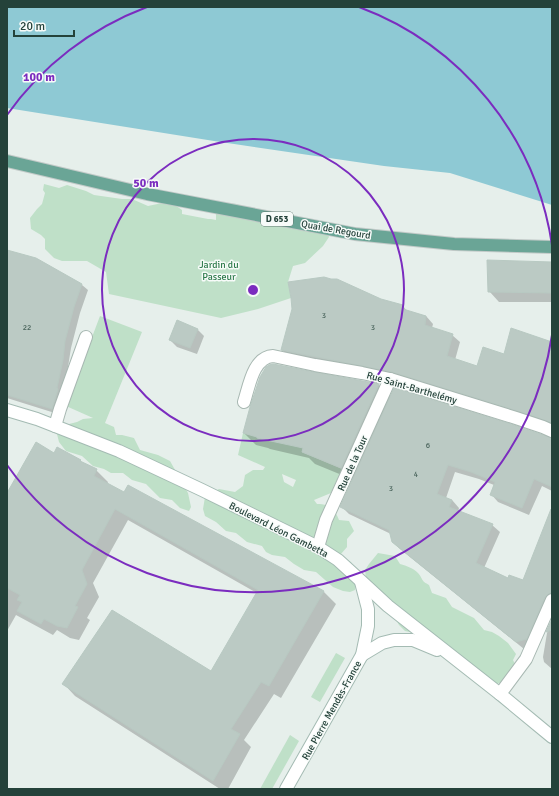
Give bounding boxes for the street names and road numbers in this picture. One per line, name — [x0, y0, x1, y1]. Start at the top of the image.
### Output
road number: D 653 — [261, 212, 293, 226]
street label: Quai de Regourd — [300, 218, 371, 242]
street label: Rue Saint-Barthelémy — [365, 369, 459, 407]
street label: Rue de la Tour — [335, 433, 371, 493]
street label: Boulevard Léon Gambetta — [227, 500, 330, 560]
street label: Rue Pierre Mendès-France — [300, 659, 364, 762]

